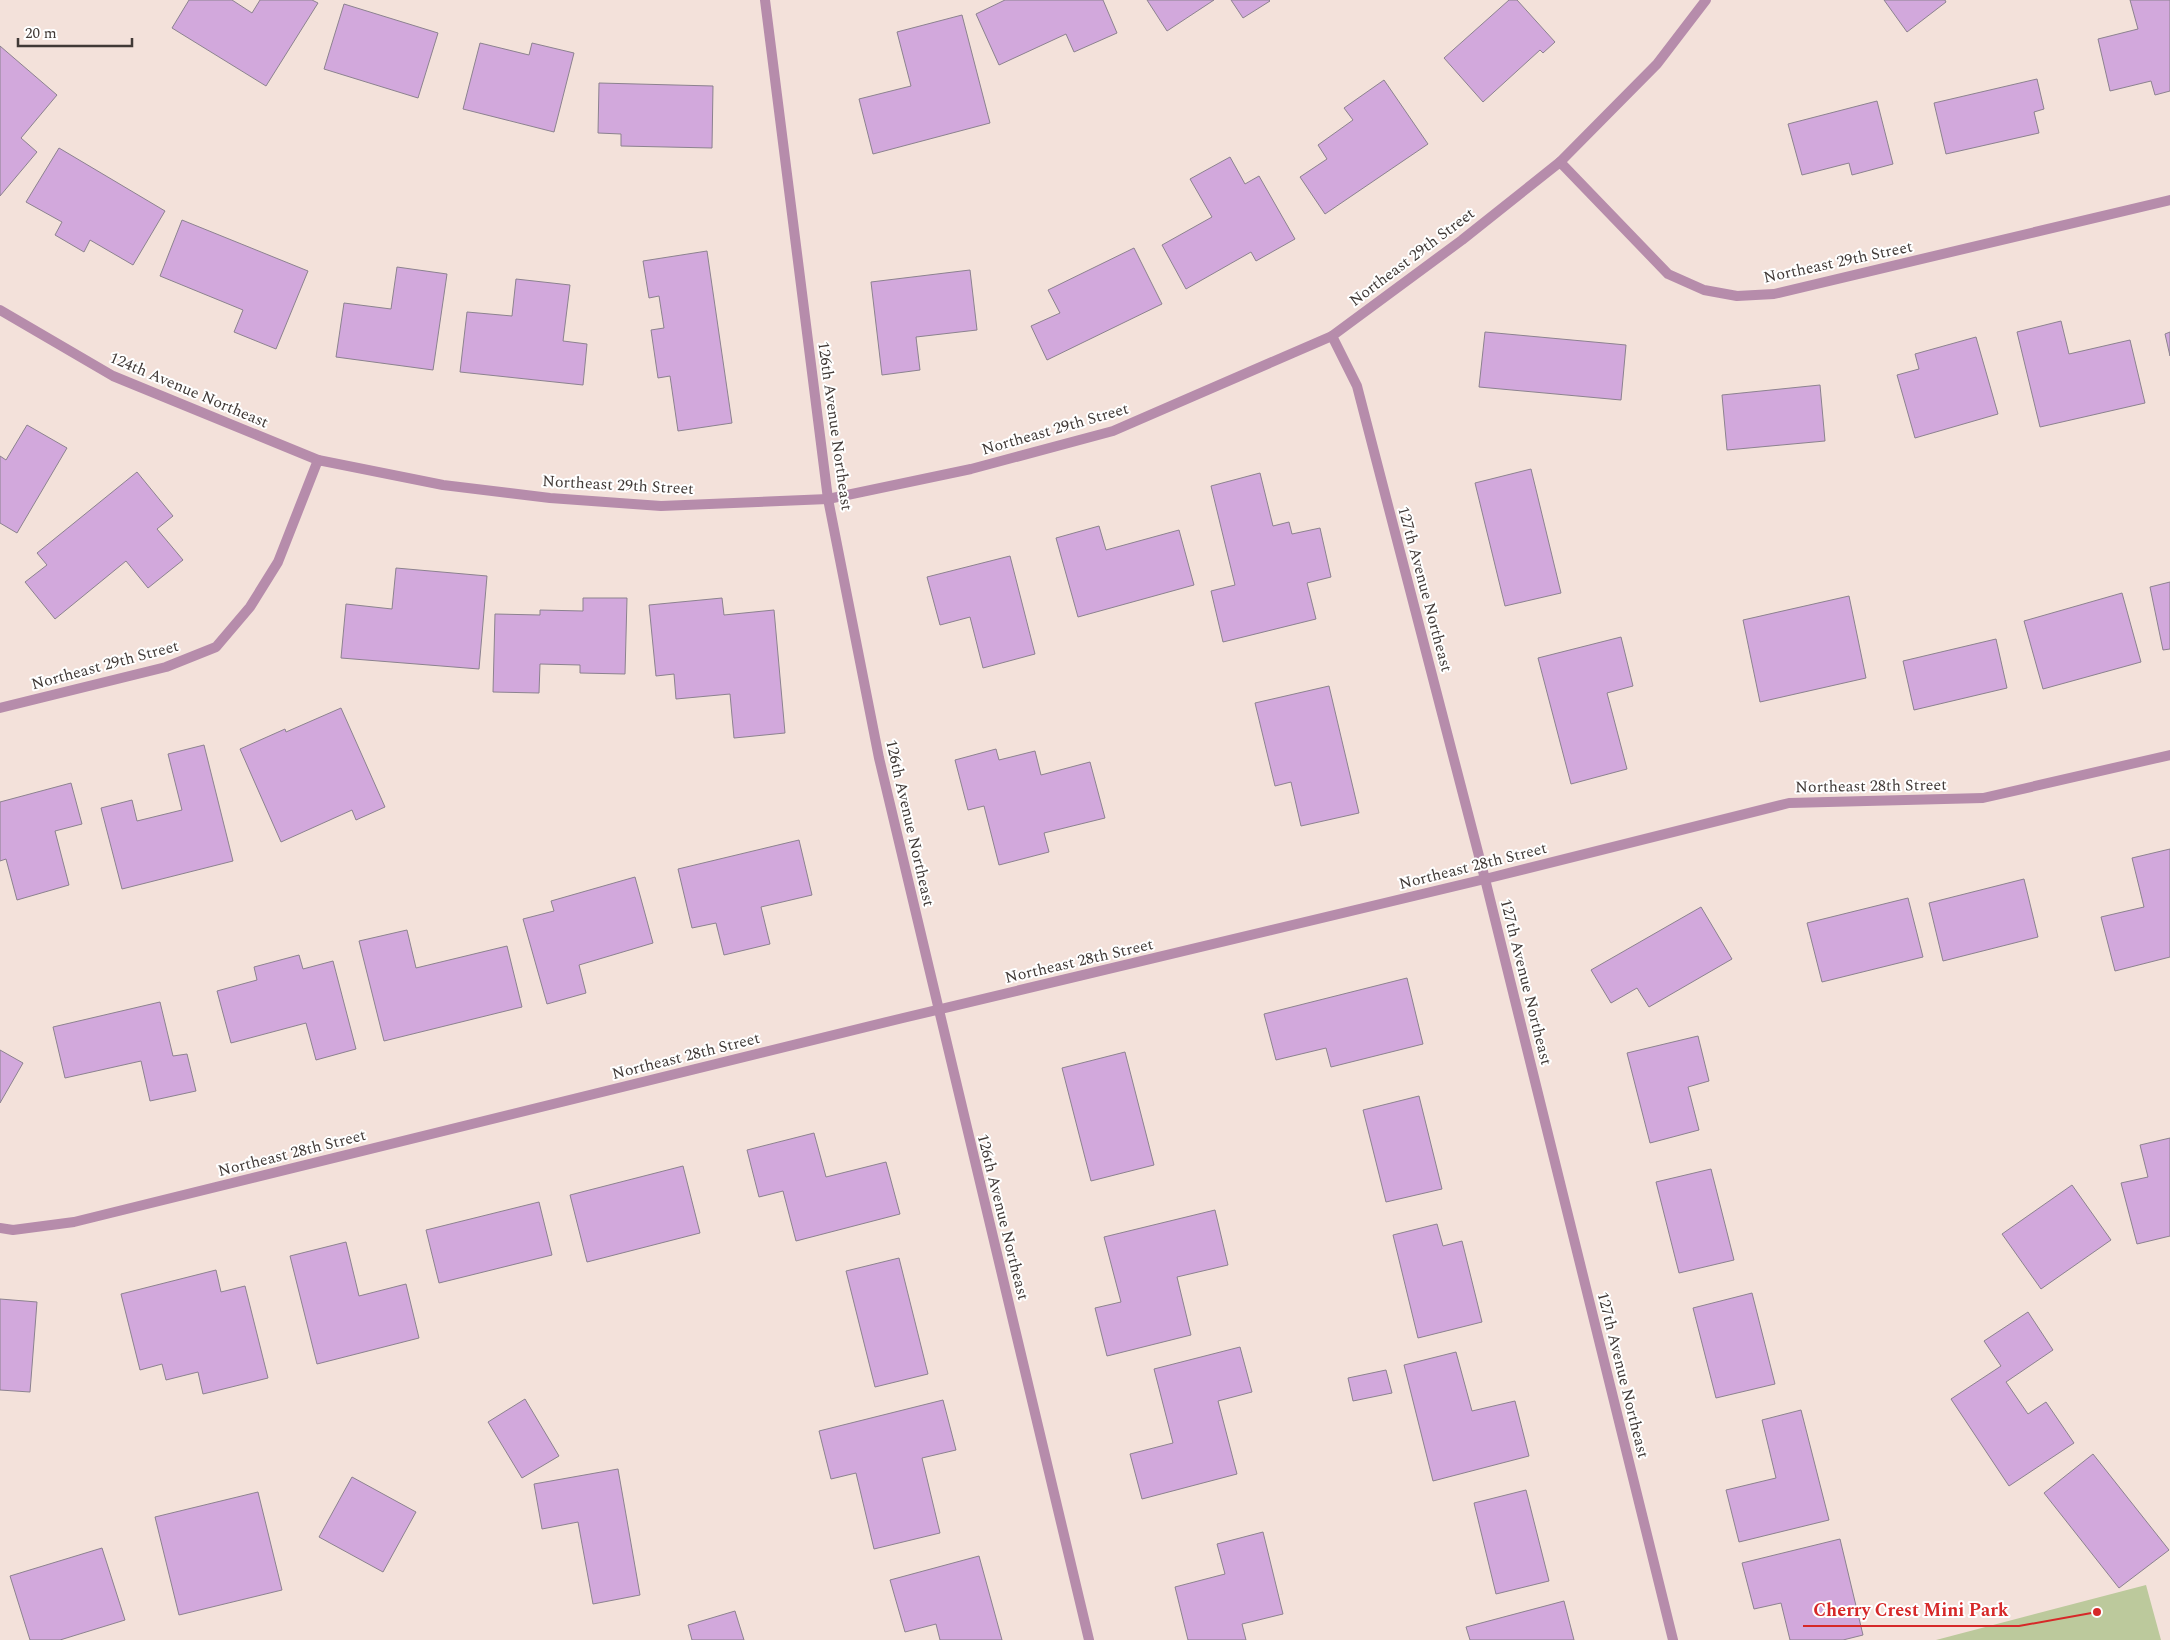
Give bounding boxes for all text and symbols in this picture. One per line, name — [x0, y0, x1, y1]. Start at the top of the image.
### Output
scale bar — [18, 15, 131, 47]
text: 20 m — [25, 22, 57, 45]
street label: Northeast 29th Street — [1344, 202, 1480, 312]
street label: Northeast 29th Street — [1761, 234, 1915, 290]
street label: 126th Avenue Northeast — [811, 340, 859, 512]
street label: 124th Avenue Northeast — [106, 346, 273, 435]
street label: Northeast 29th Street — [979, 396, 1132, 461]
street label: Northeast 29th Street — [542, 469, 695, 501]
street label: 127th Avenue Northeast — [1391, 503, 1459, 675]
street label: Northeast 29th Street — [29, 634, 182, 696]
street label: 126th Avenue Northeast — [879, 737, 941, 909]
street label: Northeast 28th Street — [1795, 773, 1947, 799]
street label: Northeast 28th Street — [1396, 836, 1550, 896]
street label: 127th Avenue Northeast — [1494, 896, 1558, 1068]
street label: Northeast 28th Street — [1002, 932, 1156, 990]
street label: Northeast 28th Street — [609, 1026, 763, 1086]
street label: Northeast 28th Street — [215, 1123, 369, 1183]
street label: 126th Avenue Northeast — [971, 1131, 1035, 1303]
street label: 127th Avenue Northeast — [1591, 1289, 1655, 1461]
callout: Cherry Crest Mini Park — [1803, 1593, 2019, 1626]
text: Cherry Crest Mini Park — [1813, 1597, 2009, 1624]

